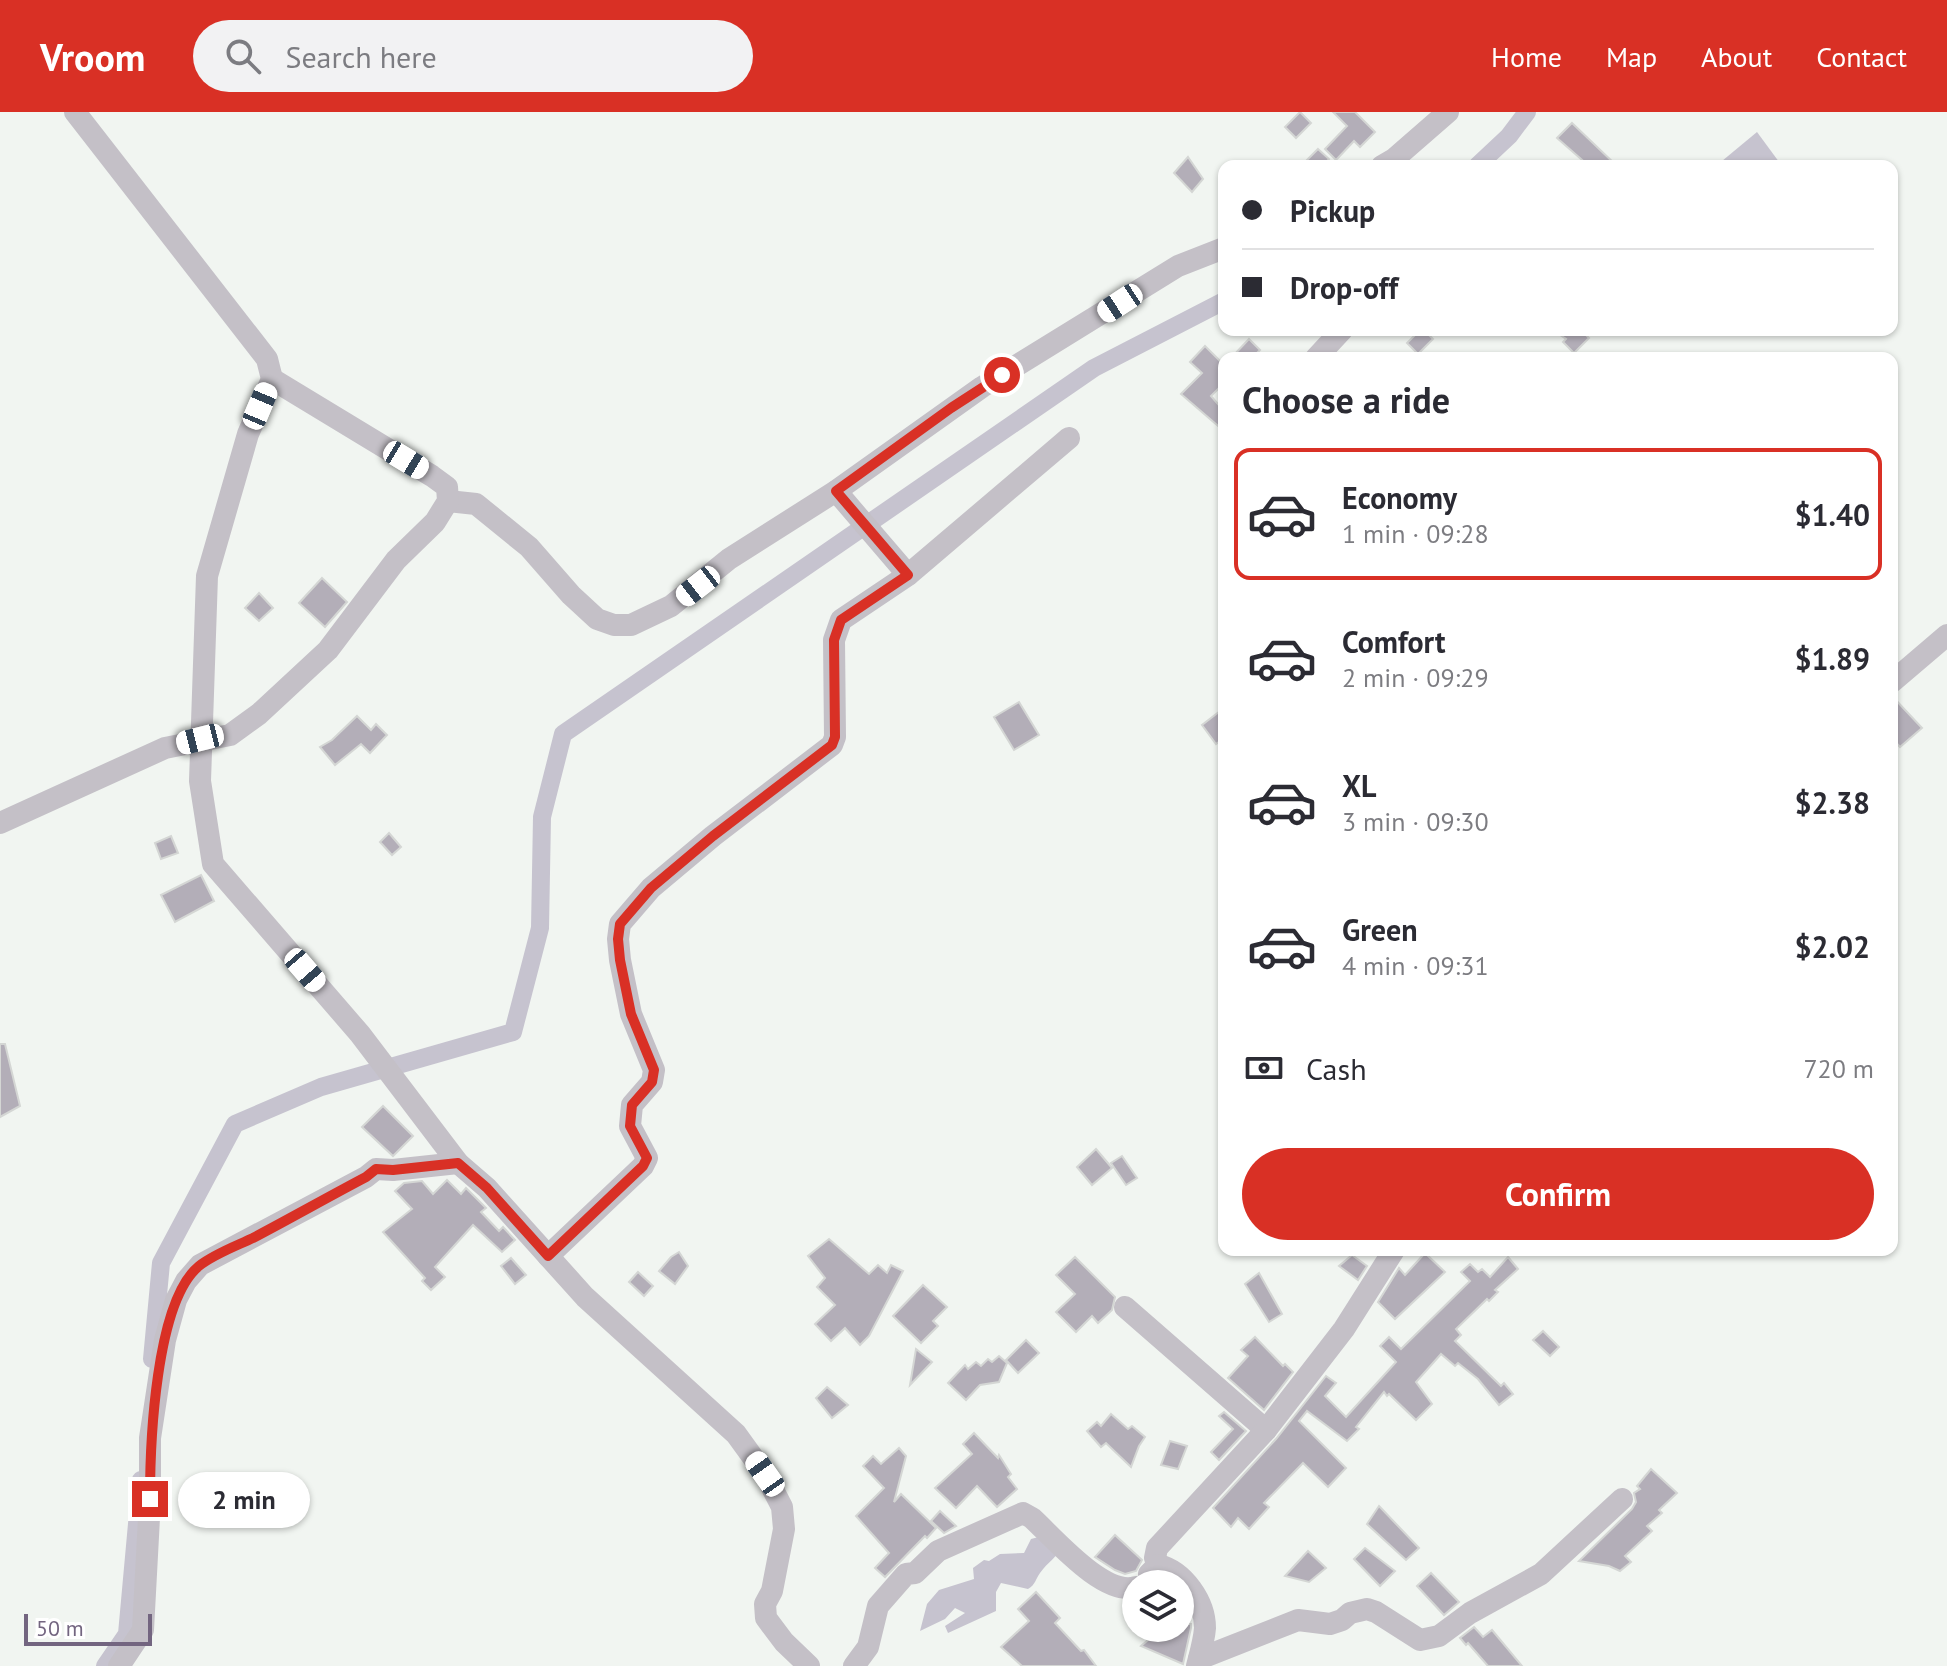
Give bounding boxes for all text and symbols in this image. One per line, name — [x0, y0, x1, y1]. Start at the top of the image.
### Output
search box — [193, 20, 753, 92]
text: Vroom — [40, 32, 145, 81]
icon: search — [221, 34, 265, 78]
text: Search here — [285, 37, 437, 76]
text: Home — [1491, 38, 1562, 75]
text: Map — [1606, 38, 1657, 75]
text: About — [1701, 38, 1772, 75]
text: Contact — [1816, 38, 1907, 75]
text: Pickup — [1290, 191, 1375, 230]
text: Drop-off — [1290, 268, 1398, 307]
car — [1093, 280, 1147, 326]
route start — [984, 357, 1020, 393]
text: Choose a ride — [1242, 376, 1450, 423]
car — [240, 379, 280, 433]
car — [379, 437, 433, 483]
icon: car — [1246, 478, 1318, 550]
text: Economy — [1342, 478, 1457, 517]
text: $1.40 — [1795, 495, 1870, 534]
text: 1 min · 09:28 — [1342, 517, 1489, 550]
car — [672, 562, 724, 610]
icon: car — [1246, 622, 1318, 694]
text: Comfort — [1342, 622, 1445, 661]
text: $1.89 — [1795, 639, 1870, 678]
text: 2 min · 09:29 — [1342, 661, 1489, 694]
car — [174, 722, 226, 756]
icon: car — [1246, 766, 1318, 838]
text: XL — [1342, 766, 1376, 805]
text: $2.38 — [1795, 783, 1870, 822]
text: 3 min · 09:30 — [1342, 805, 1489, 838]
icon: car — [1246, 910, 1318, 982]
text: Green — [1342, 910, 1417, 949]
text: $2.02 — [1795, 927, 1870, 966]
car — [280, 944, 330, 996]
text: 4 min · 09:31 — [1342, 949, 1489, 982]
icon: cash — [1242, 1046, 1286, 1090]
text: Cash — [1306, 1049, 1367, 1088]
text: 720 m — [1803, 1052, 1874, 1085]
button: Confirm — [1242, 1148, 1874, 1240]
car — [741, 1447, 789, 1501]
callout: 2 min — [178, 1471, 310, 1527]
route end — [132, 1481, 168, 1517]
text: 2 min — [212, 1483, 276, 1516]
map controls — [1122, 1570, 1194, 1642]
button: layers — [1122, 1570, 1194, 1642]
scale bar — [24, 1610, 152, 1646]
text: 50 m — [36, 1614, 84, 1642]

